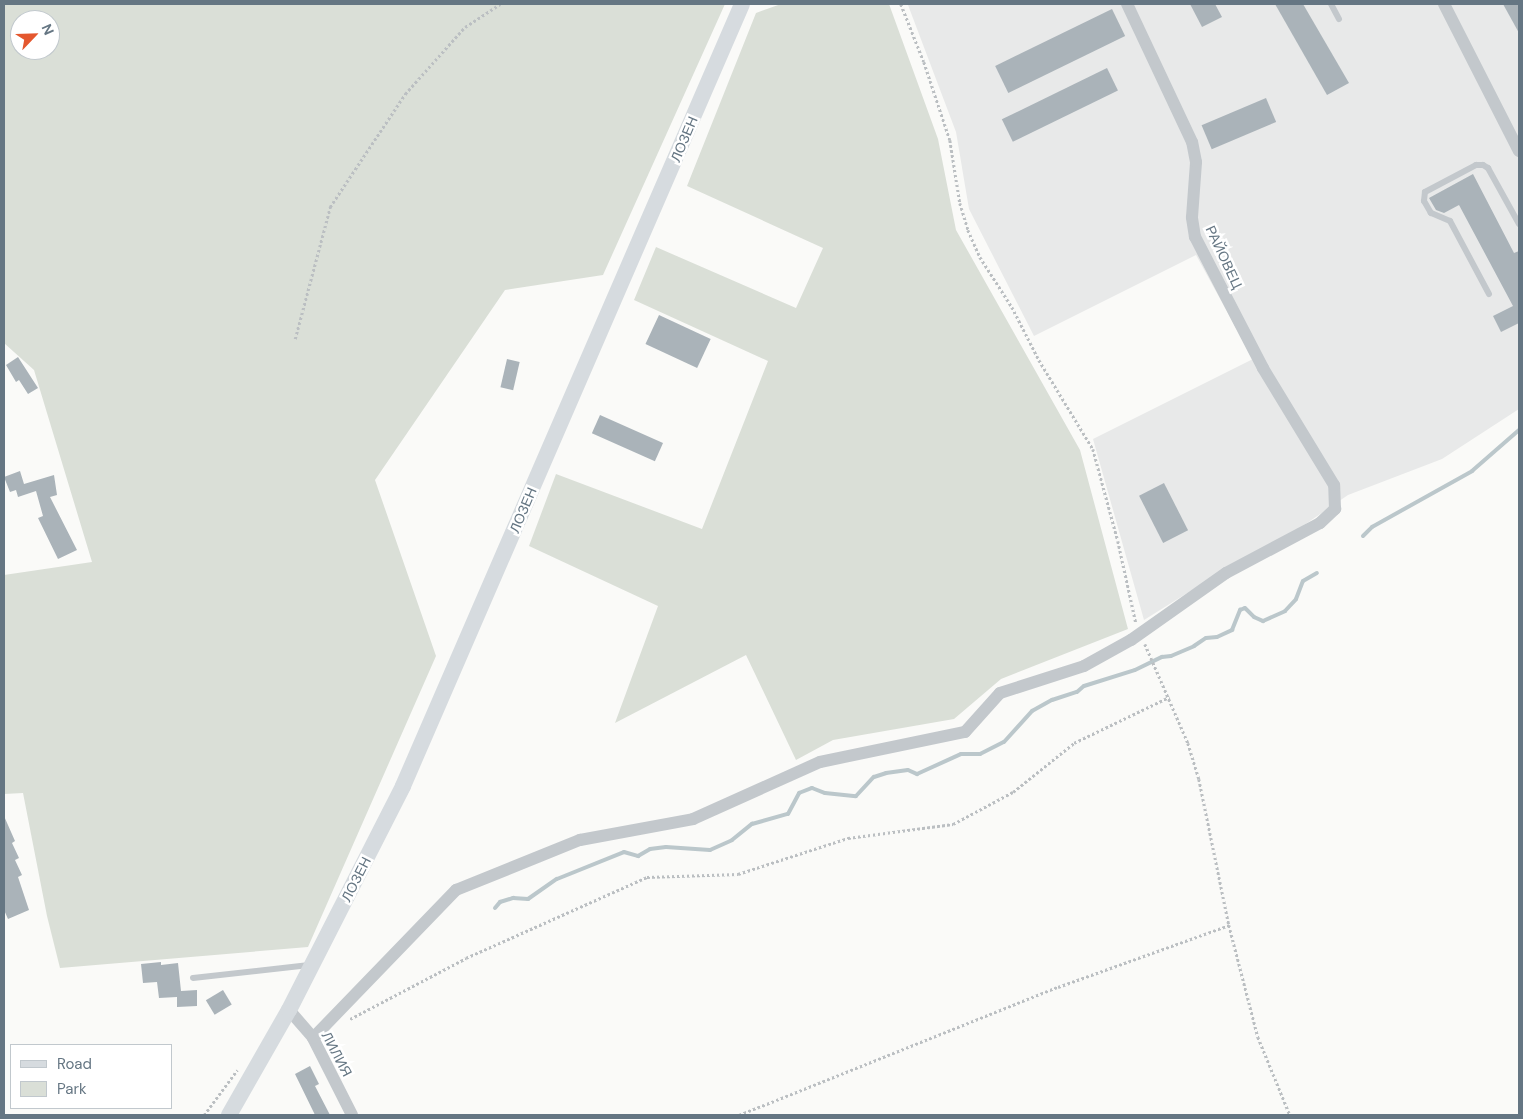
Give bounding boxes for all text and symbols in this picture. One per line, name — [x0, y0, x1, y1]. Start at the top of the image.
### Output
north arrow — [10, 10, 60, 60]
text: N — [37, 21, 58, 38]
street label: ЛОЗЕН — [667, 114, 701, 164]
street label: РАЙОВЕЦ — [1202, 223, 1246, 291]
street label: ЛОЗЕН — [506, 485, 540, 535]
street label: ЛОЗЕН — [338, 854, 374, 904]
street label: ЛИЛИЯ — [318, 1029, 356, 1079]
legend — [10, 1044, 172, 1109]
text: Road — [57, 1054, 92, 1074]
text: Park — [57, 1079, 87, 1099]

